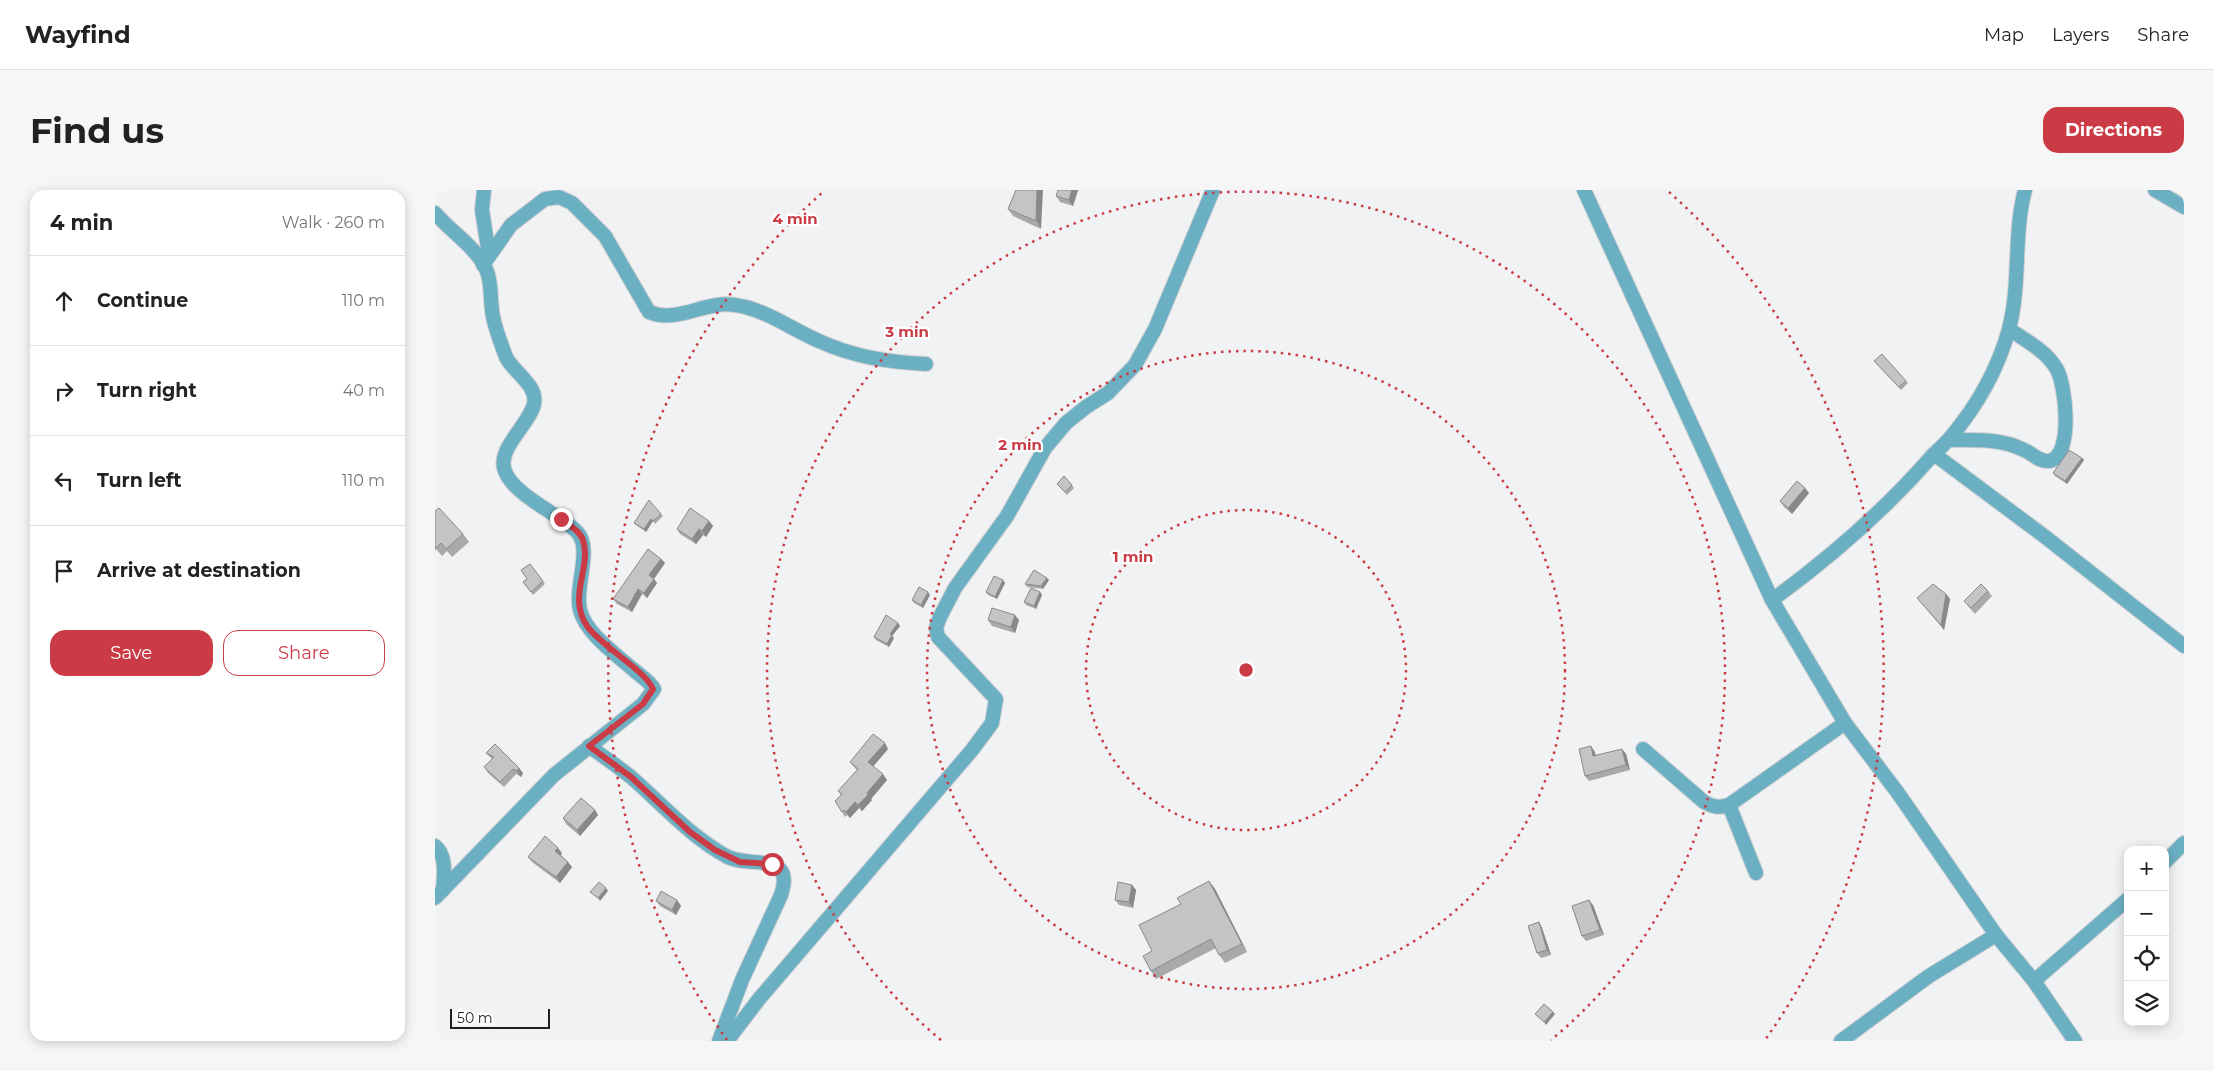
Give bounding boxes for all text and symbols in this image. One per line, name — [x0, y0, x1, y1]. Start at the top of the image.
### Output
text: Wayfind — [25, 20, 131, 49]
text: Map — [1984, 24, 2024, 46]
text: Layers — [2052, 24, 2109, 46]
text: Share — [2137, 24, 2189, 46]
button: Directions — [2043, 107, 2184, 153]
text: Find us — [30, 109, 164, 152]
text: 4 min — [772, 209, 818, 228]
text: 4 min — [50, 210, 113, 235]
text: Walk · 260 m — [282, 213, 385, 232]
icon: ahead — [50, 287, 78, 315]
text: Continue — [97, 289, 188, 312]
text: 110 m — [342, 291, 385, 310]
text: 3 min — [884, 322, 929, 341]
icon: right — [50, 377, 78, 405]
text: Turn right — [97, 379, 197, 402]
text: 40 m — [343, 381, 385, 400]
text: 2 min — [998, 435, 1042, 454]
icon: left — [50, 467, 78, 495]
text: Turn left — [97, 469, 182, 492]
text: 110 m — [342, 471, 385, 490]
route end — [550, 508, 573, 531]
text: 1 min — [1113, 547, 1153, 566]
icon: arrive — [50, 557, 78, 585]
text: Arrive at destination — [97, 559, 301, 582]
button: Save — [50, 630, 213, 676]
button: Share — [223, 630, 385, 676]
centre of rings — [1237, 661, 1255, 679]
map controls — [2124, 846, 2169, 1026]
button: + — [2124, 846, 2169, 891]
route start — [761, 853, 784, 876]
button: − — [2124, 891, 2169, 936]
button: locate — [2124, 936, 2169, 981]
button: layers — [2124, 981, 2169, 1026]
scale bar — [450, 1006, 550, 1029]
text: 50 m — [457, 1009, 493, 1027]

